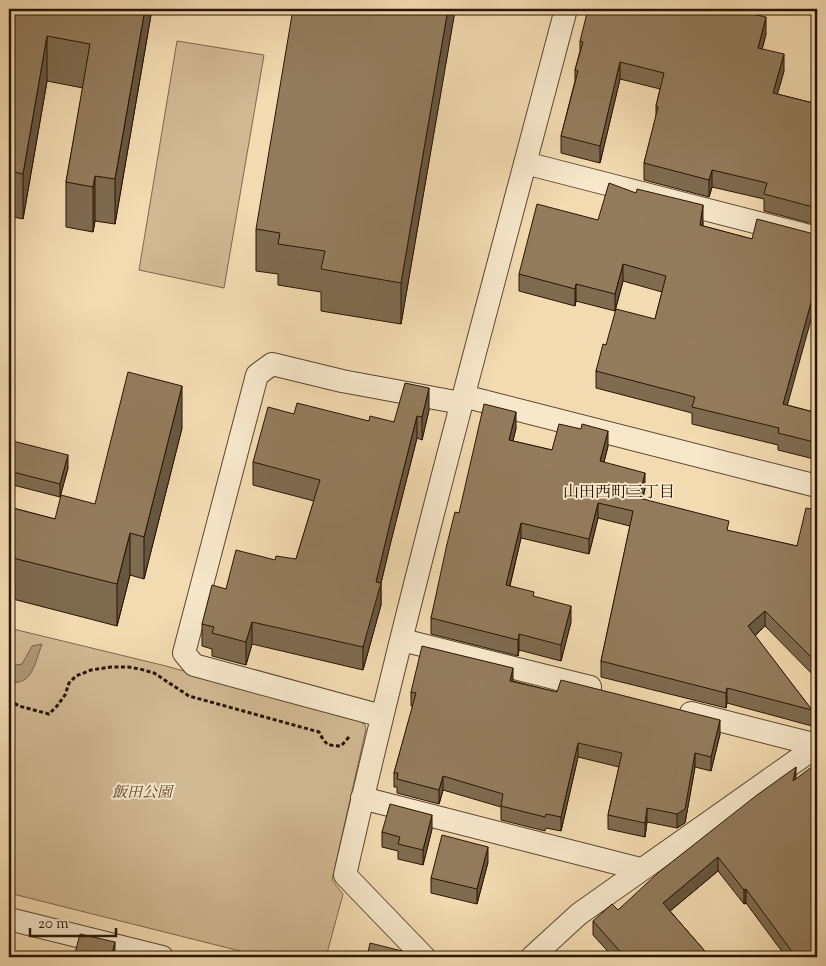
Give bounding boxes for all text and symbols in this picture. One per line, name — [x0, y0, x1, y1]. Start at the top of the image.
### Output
district label: 山田西町三丁目 — [563, 482, 675, 505]
park label: 飯田公園 — [112, 783, 175, 804]
scale bar — [30, 906, 116, 938]
text: 20 m — [38, 914, 69, 935]

